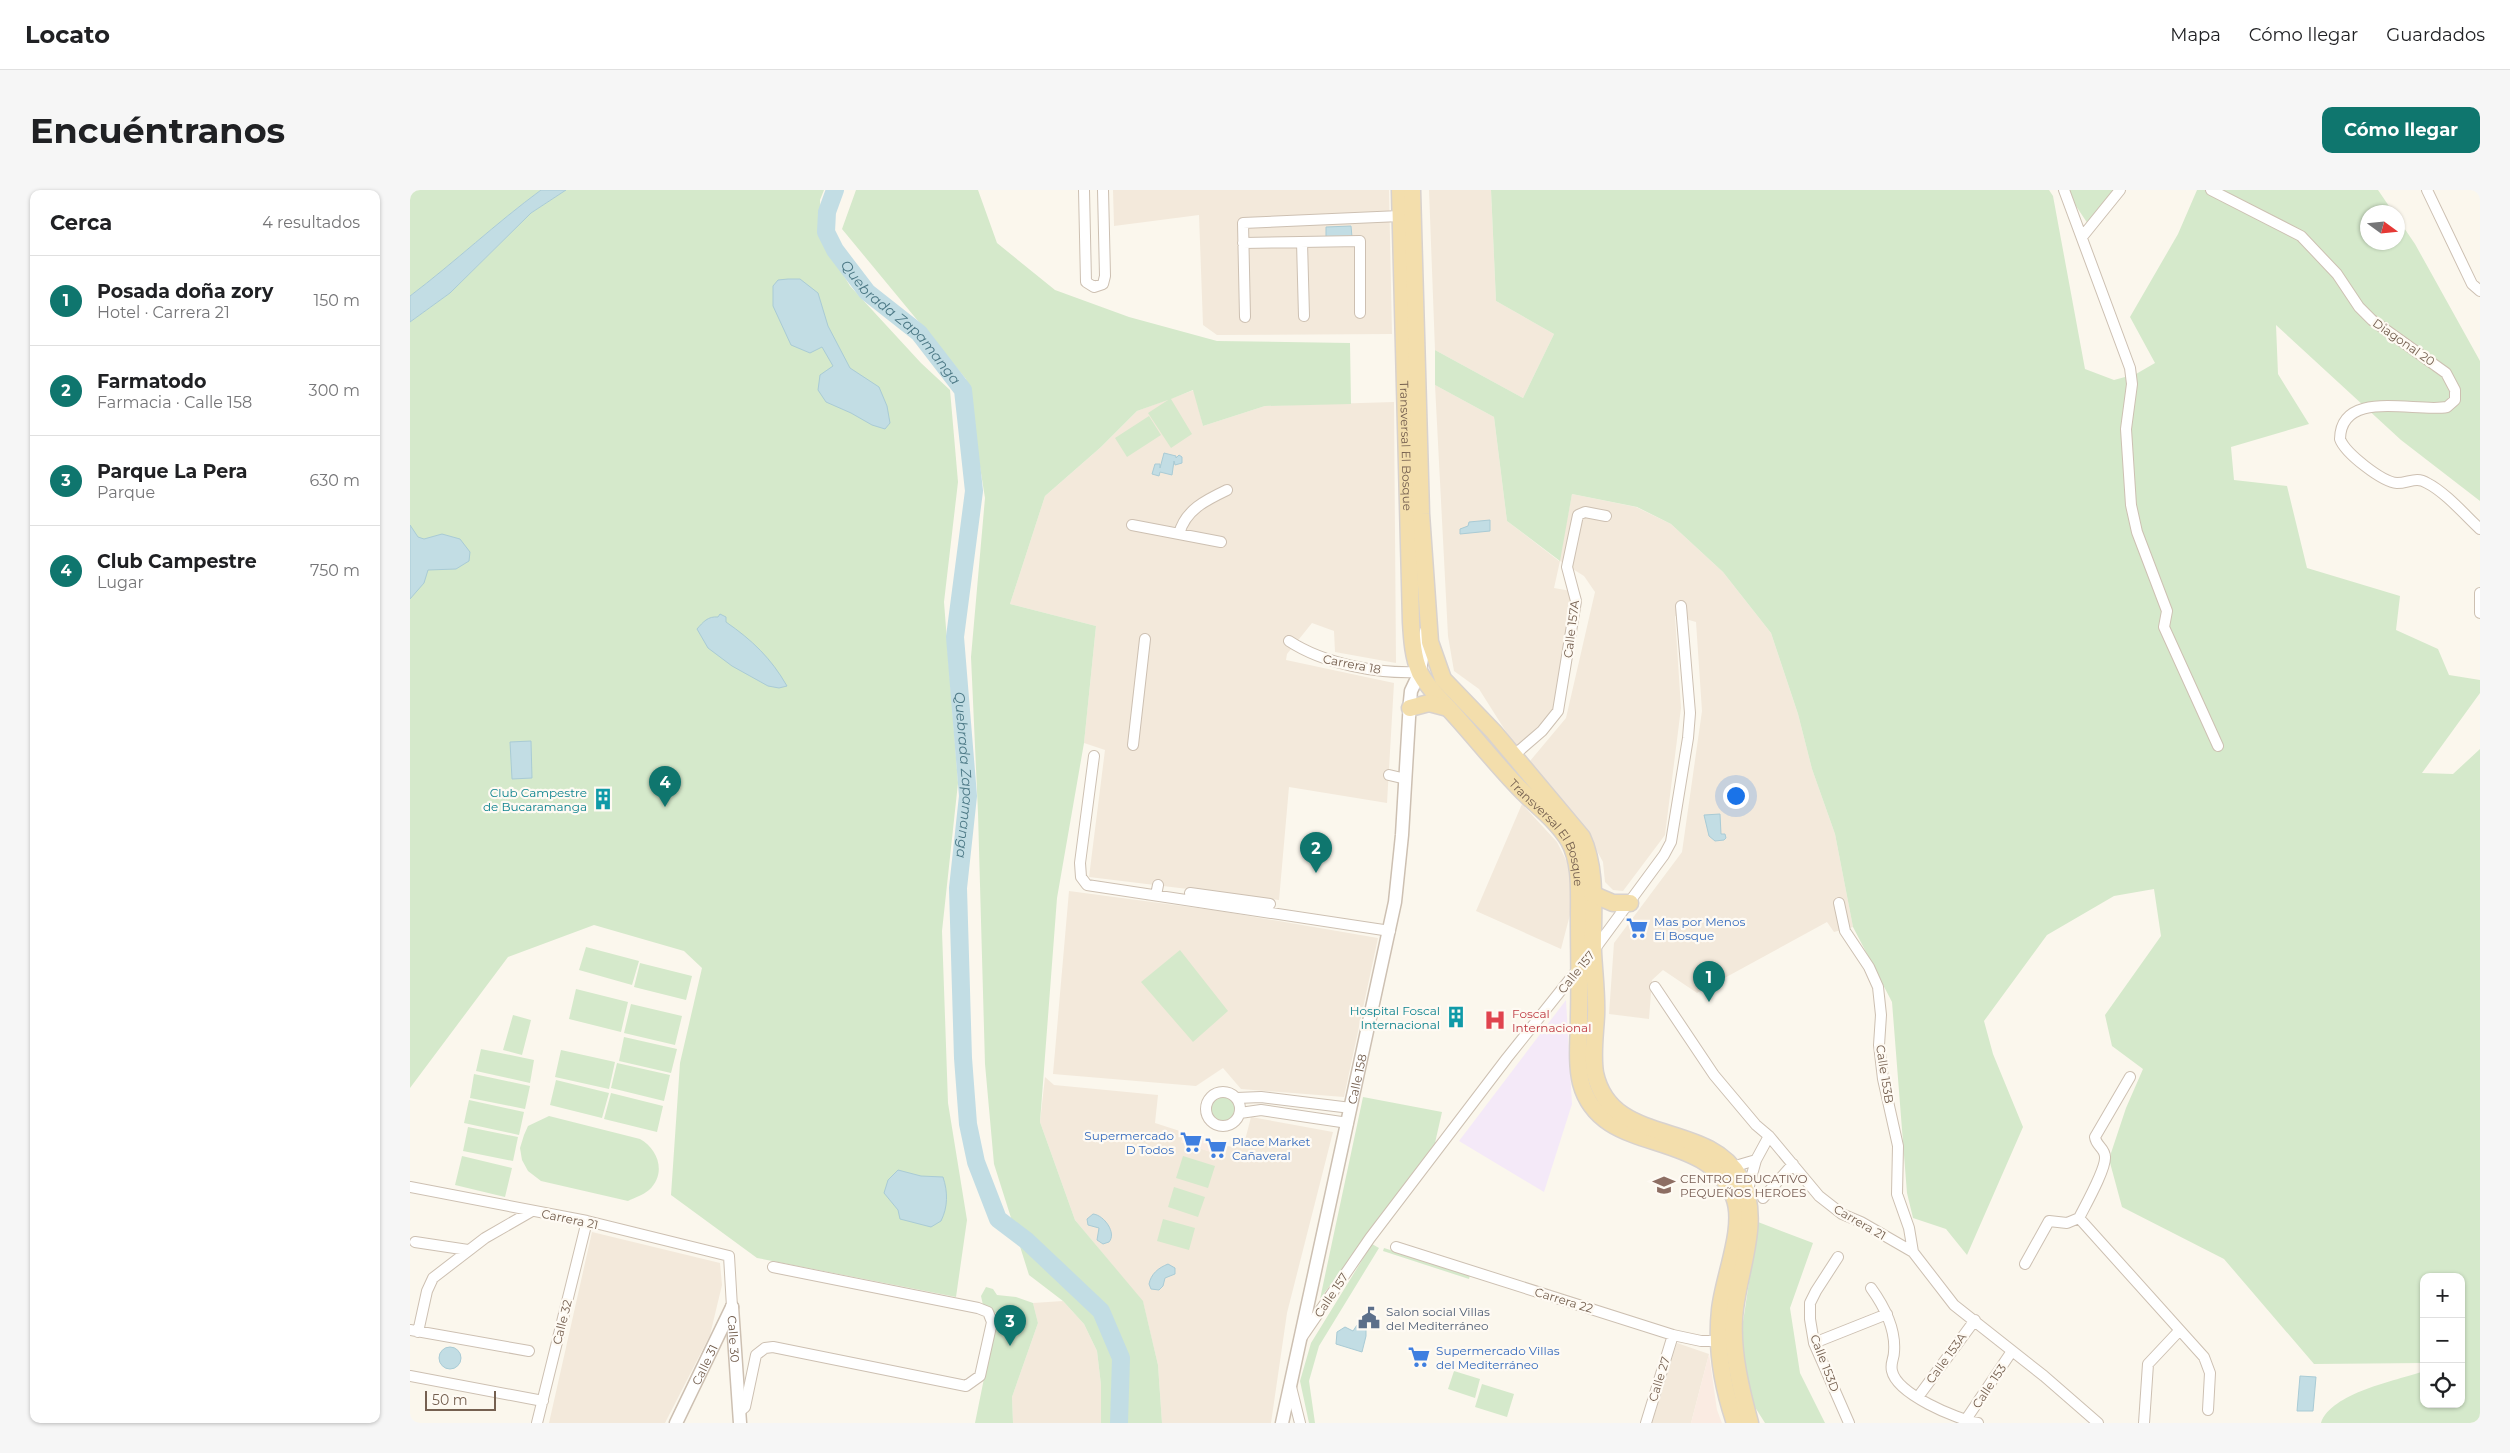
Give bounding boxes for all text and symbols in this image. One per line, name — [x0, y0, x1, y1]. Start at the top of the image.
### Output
text: Locato — [25, 20, 110, 49]
text: Mapa — [2170, 24, 2221, 46]
text: Cómo llegar — [2249, 24, 2358, 46]
text: Guardados — [2386, 24, 2485, 46]
button: Cómo llegar — [2322, 107, 2480, 153]
text: Encuéntranos — [30, 109, 285, 152]
north arrow — [2360, 205, 2405, 250]
text: Cerca — [50, 210, 112, 235]
text: 4 resultados — [262, 213, 360, 232]
water label: Quebrada Zapamanga — [837, 256, 965, 388]
text: Posada doña zory — [97, 280, 273, 303]
text: 1 — [63, 291, 69, 310]
text: 150 m — [313, 291, 360, 310]
text: Hotel · Carrera 21 — [97, 303, 230, 322]
street label: Diagonal 20 — [2370, 315, 2438, 369]
text: Farmatodo — [97, 370, 206, 393]
text: 2 — [61, 381, 71, 400]
text: 300 m — [309, 381, 360, 400]
street label: Transversal El Bosque — [1397, 381, 1416, 511]
text: Farmacia · Calle 158 — [97, 393, 252, 412]
text: Parque La Pera — [97, 460, 247, 483]
text: 3 — [61, 471, 71, 490]
text: 630 m — [309, 471, 360, 490]
text: Parque — [97, 483, 155, 502]
text: Club Campestre — [97, 550, 257, 573]
text: 4 — [60, 561, 72, 580]
text: 750 m — [310, 561, 360, 580]
text: Lugar — [97, 573, 144, 592]
street label: Calle 157A — [1560, 599, 1582, 659]
street label: Carrera 18 — [1322, 651, 1383, 677]
water label: Quebrada Zapamanga — [951, 691, 977, 859]
pin: 4 — [649, 766, 681, 807]
street label: Transversal El Bosque — [1507, 775, 1587, 887]
your location — [1723, 783, 1749, 809]
place label: Club Campestre de Bucaramanga — [483, 785, 587, 814]
building icon: Club Campestre de Bucaramanga — [590, 786, 616, 812]
pin: 2 — [1300, 832, 1332, 873]
place label: Mas por Menos El Bosque — [1654, 914, 1746, 943]
supermarket icon: Mas por Menos El Bosque — [1624, 915, 1650, 941]
street label: Calle 157 — [1554, 948, 1598, 996]
pin: 1 — [1693, 961, 1725, 1002]
place label: Hospital Foscal Internacional — [1350, 1003, 1440, 1032]
building icon: Hospital Foscal Internacional — [1443, 1004, 1469, 1030]
place label: Foscal Internacional — [1512, 1006, 1591, 1035]
hospital icon: Foscal Internacional — [1482, 1007, 1508, 1033]
street label: Calle 153B — [1873, 1044, 1897, 1104]
street label: Calle 158 — [1344, 1052, 1369, 1106]
place label: Supermercado D Todos — [1084, 1128, 1174, 1157]
supermarket icon: Supermercado D Todos — [1178, 1129, 1204, 1155]
place label: Place Market Cañaveral — [1232, 1134, 1310, 1163]
supermarket icon: Place Market Cañaveral — [1203, 1135, 1229, 1161]
place label: CENTRO EDUCATIVO PEQUEÑOS HEROES — [1680, 1171, 1808, 1200]
school or university icon: CENTRO EDUCATIVO PEQUEÑOS HEROES — [1651, 1172, 1677, 1198]
street label: Carrera 21 — [1831, 1201, 1889, 1243]
street label: Carrera 21 — [540, 1206, 600, 1232]
street label: Calle 157 — [1311, 1270, 1351, 1320]
map controls — [2420, 1273, 2465, 1408]
button: + — [2420, 1273, 2465, 1318]
street label: Carrera 22 — [1533, 1284, 1595, 1316]
street label: Calle 32 — [549, 1298, 575, 1346]
place label: Salon social Villas del Mediterráneo — [1386, 1304, 1490, 1333]
pin: 3 — [994, 1305, 1026, 1346]
public building icon: Salon social Villas del Mediterráneo — [1356, 1305, 1382, 1331]
street label: Calle 30 — [725, 1315, 743, 1363]
button: − — [2420, 1318, 2465, 1363]
street label: Calle 153A — [1923, 1329, 1970, 1386]
street label: Calle 153D — [1807, 1332, 1843, 1394]
street label: Calle 31 — [688, 1342, 720, 1387]
place label: Supermercado Villas del Mediterráneo — [1436, 1343, 1560, 1372]
supermarket icon: Supermercado Villas del Mediterráneo — [1406, 1344, 1432, 1370]
street label: Calle 27 — [1645, 1355, 1673, 1403]
street label: Calle 153 — [1969, 1361, 2009, 1411]
button: locate — [2420, 1363, 2465, 1408]
scale bar — [425, 1388, 496, 1411]
text: 50 m — [432, 1391, 468, 1409]

